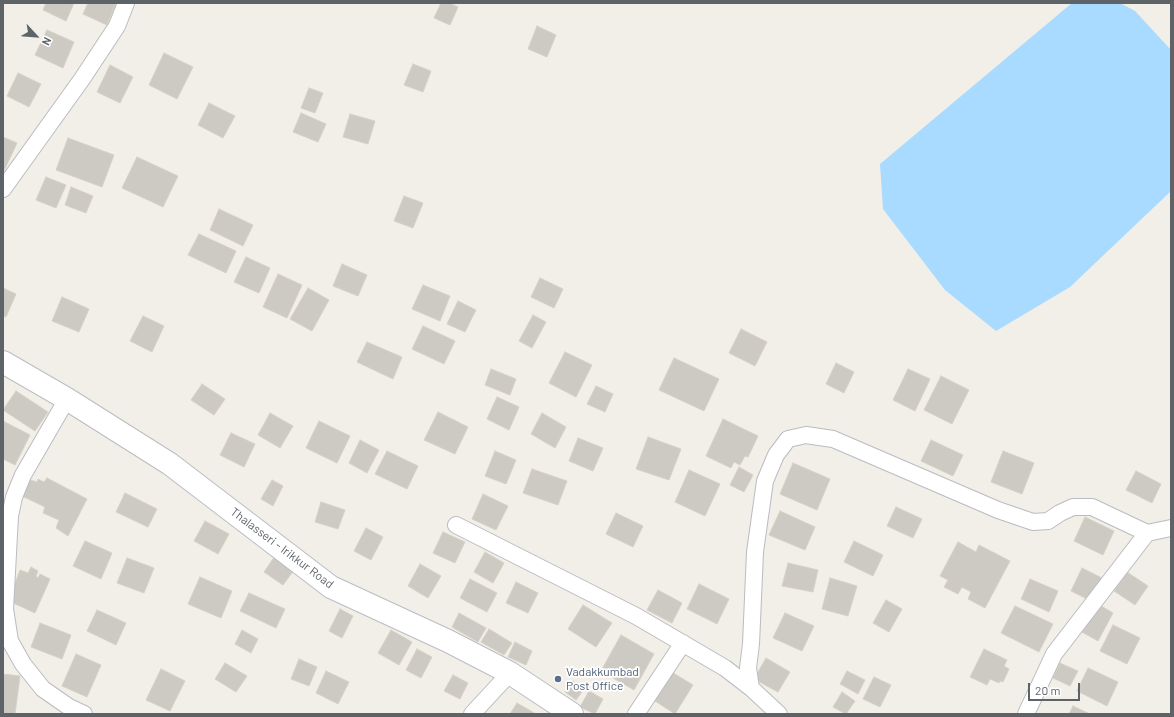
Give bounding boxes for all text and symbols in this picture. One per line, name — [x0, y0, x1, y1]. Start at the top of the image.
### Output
north arrow — [16, 16, 56, 56]
text: N — [40, 35, 55, 48]
street label: Thalasseri - Irikkur Road — [228, 505, 336, 591]
place label: Vadakkumbad Post Office — [566, 665, 639, 693]
marker: Vadakkumbad Post Office — [553, 674, 563, 684]
scale bar — [1030, 675, 1082, 701]
text: 20 m — [1035, 683, 1061, 697]

